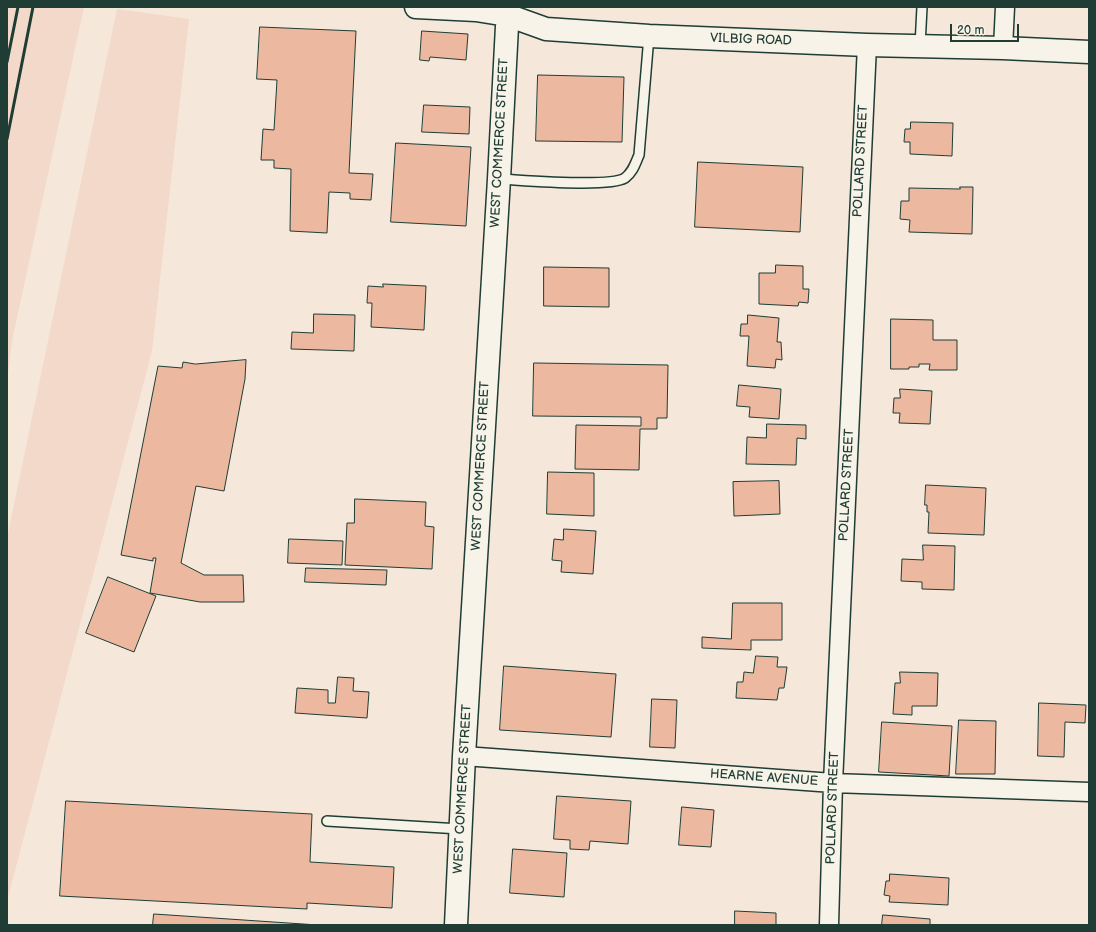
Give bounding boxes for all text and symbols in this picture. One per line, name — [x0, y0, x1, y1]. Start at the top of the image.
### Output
scale bar — [952, 16, 1021, 42]
text: 20 m — [957, 23, 984, 38]
street label: VILBIG ROAD — [710, 31, 792, 49]
street label: WEST COMMERCE STREET — [488, 58, 512, 228]
street label: POLLARD STREET — [850, 104, 872, 218]
street label: WEST COMMERCE STREET — [469, 381, 493, 551]
street label: POLLARD STREET — [836, 428, 858, 542]
street label: WEST COMMERCE STREET — [451, 704, 475, 874]
street label: POLLARD STREET — [823, 751, 843, 865]
street label: HEARNE AVENUE — [709, 766, 819, 790]

